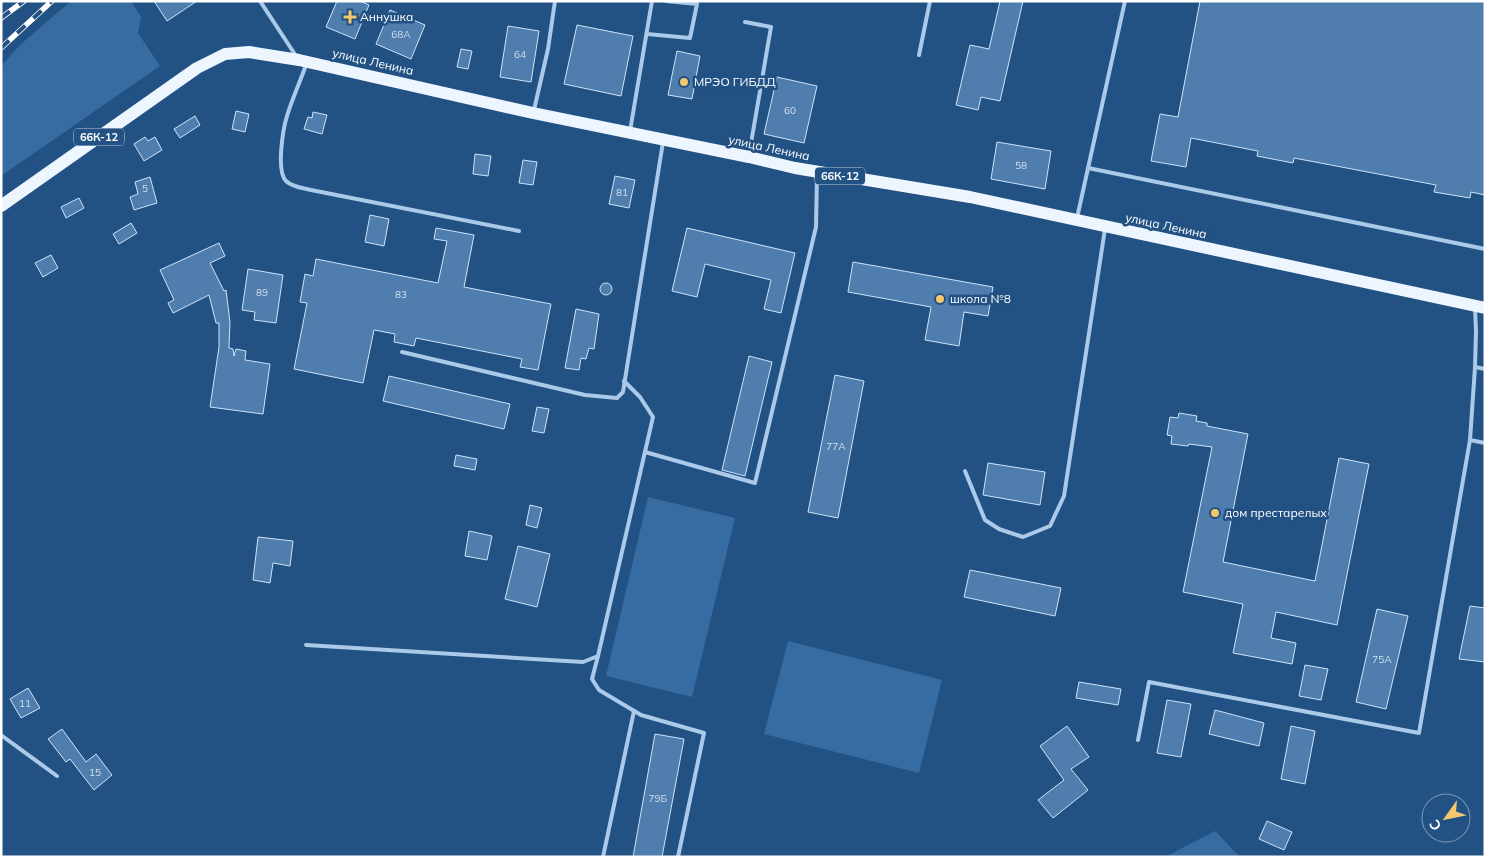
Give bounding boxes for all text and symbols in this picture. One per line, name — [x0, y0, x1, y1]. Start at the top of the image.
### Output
place label: Аннушка — [360, 9, 413, 24]
marker: Аннушка — [344, 11, 356, 23]
house number: 68А — [391, 28, 411, 41]
street label: улица Ленина — [331, 45, 415, 78]
house number: 64 — [514, 48, 526, 61]
place label: МРЭО ГИБДД — [694, 74, 776, 89]
marker: МРЭО ГИБДД — [678, 76, 690, 88]
house number: 60 — [784, 104, 796, 117]
road number: 66К-12 — [74, 128, 124, 146]
street label: улица Ленина — [727, 132, 811, 163]
house number: 58 — [1015, 159, 1027, 172]
road number: 66К-12 — [815, 168, 865, 185]
house number: 5 — [142, 182, 148, 195]
house number: 81 — [616, 186, 628, 199]
street label: улица Ленина — [1124, 210, 1208, 241]
house number: 89 — [256, 286, 268, 299]
house number: 83 — [395, 288, 407, 301]
place label: школа №8 — [950, 291, 1011, 306]
marker: школа №8 — [934, 293, 946, 305]
house number: 77А — [826, 440, 846, 453]
place label: дом престарелых — [1225, 505, 1327, 520]
marker: дом престарелых — [1209, 507, 1221, 519]
house number: 75А — [1372, 653, 1392, 666]
house number: 11 — [19, 697, 31, 710]
house number: 15 — [89, 766, 101, 779]
house number: 79Б — [649, 792, 668, 805]
north arrow — [1421, 793, 1471, 843]
text: С — [1425, 816, 1445, 834]

